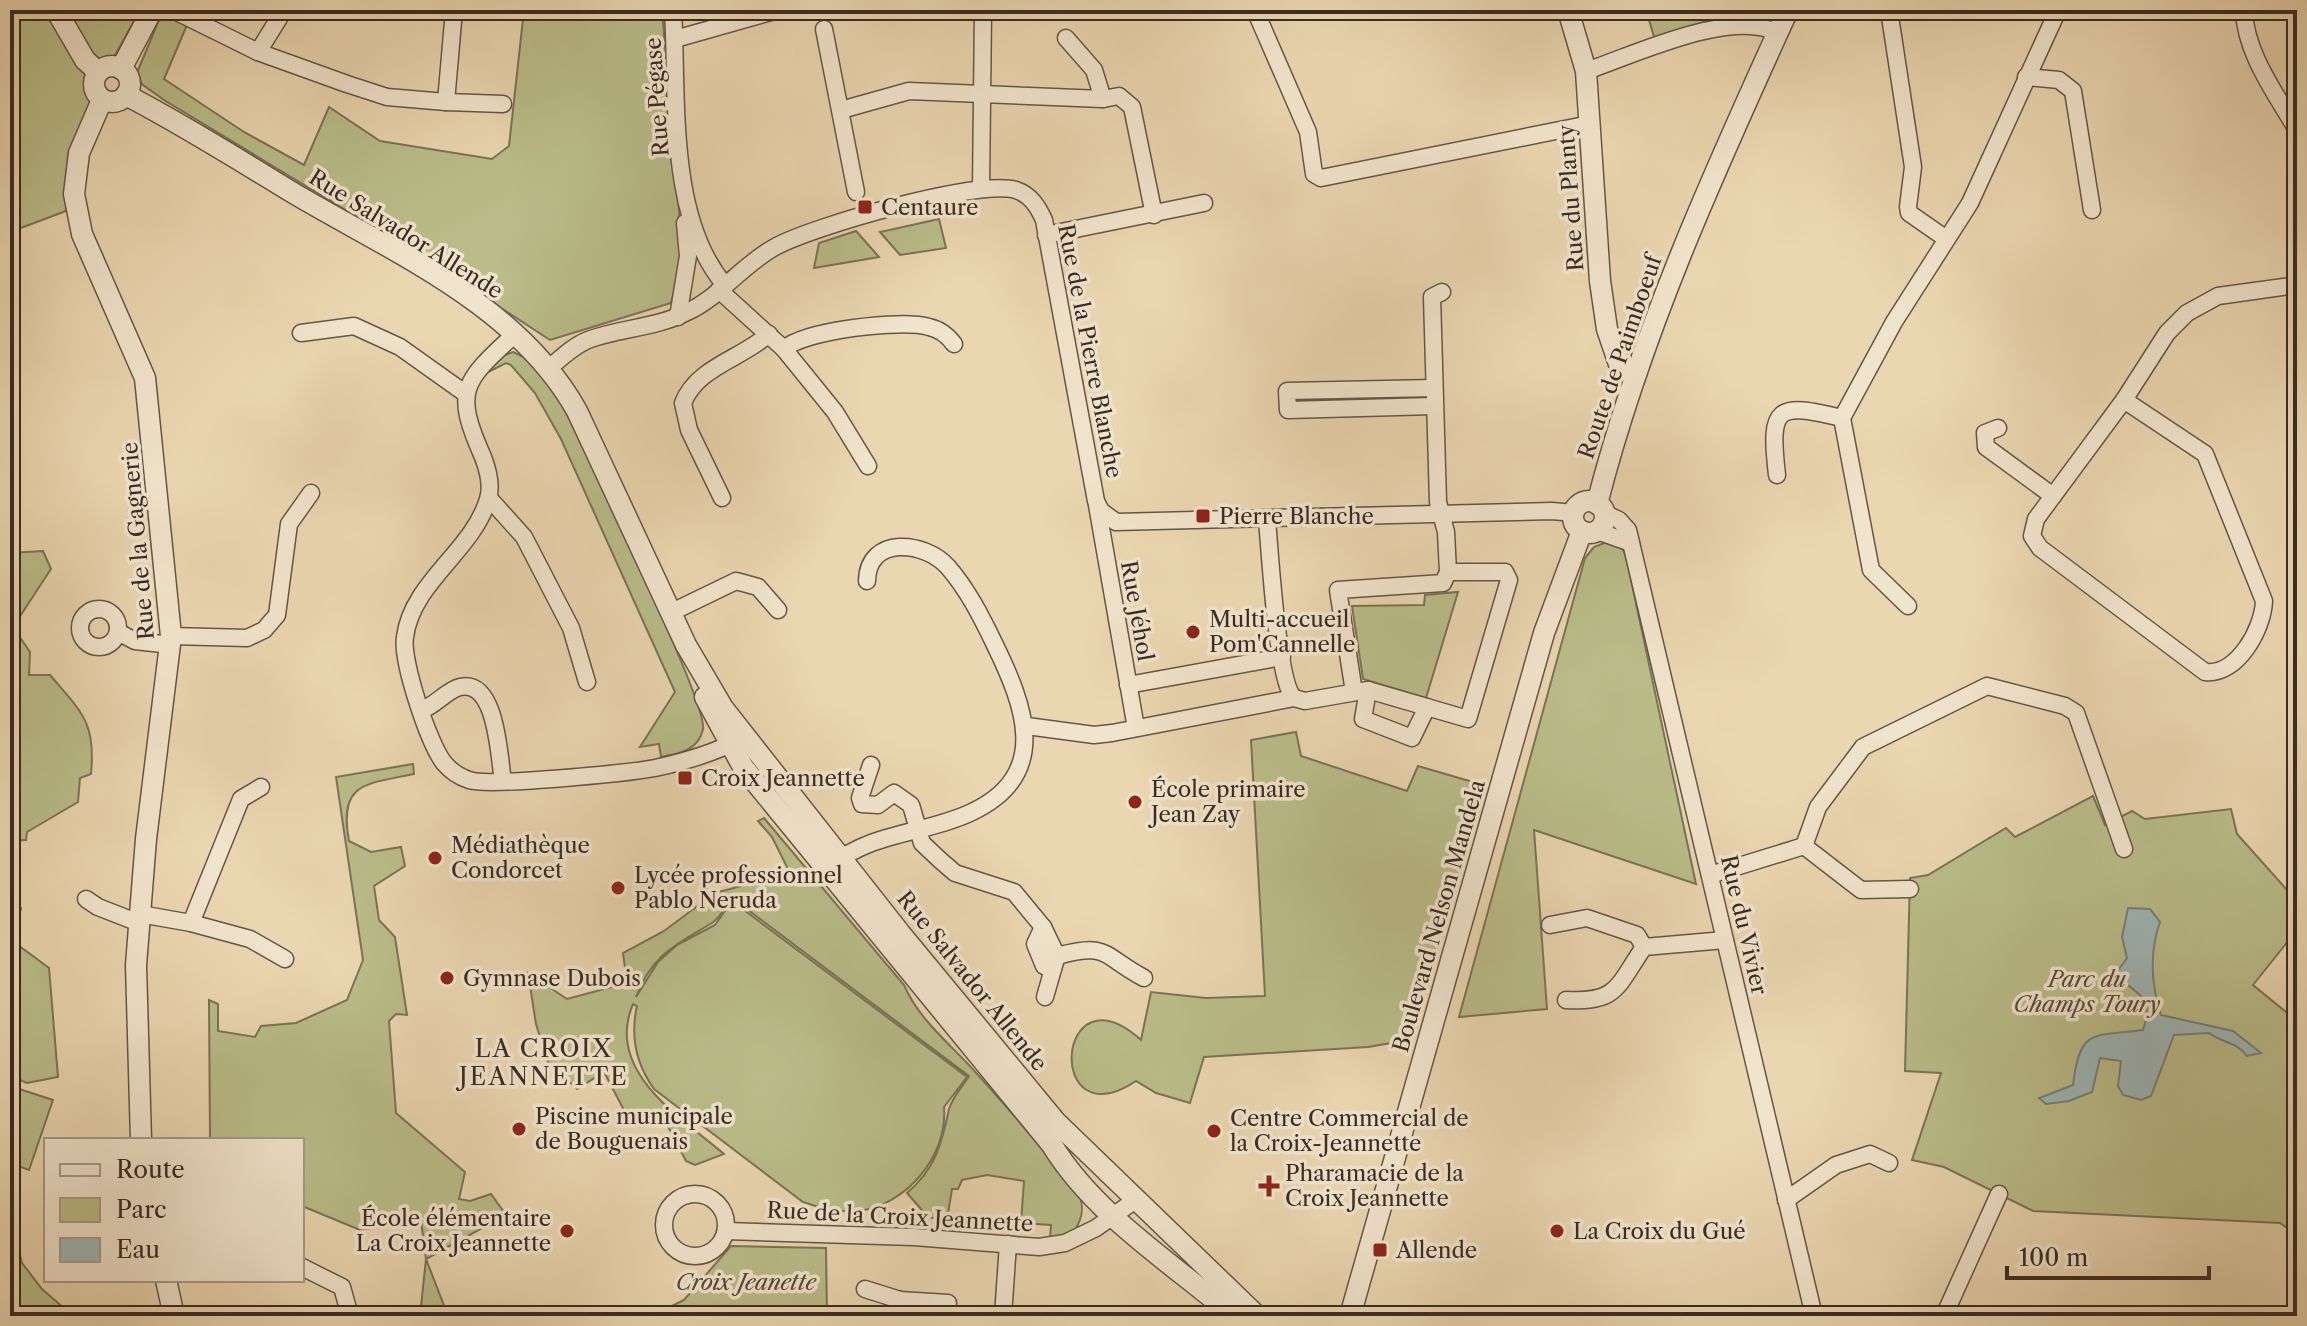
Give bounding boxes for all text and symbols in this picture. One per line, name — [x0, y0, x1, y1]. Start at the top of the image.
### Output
street label: Rue Pégase — [639, 37, 675, 157]
street label: Rue du Planty — [1552, 123, 1590, 272]
street label: Rue Salvador Allende — [304, 163, 508, 305]
place label: Centaure — [881, 194, 978, 221]
marker: Centaure — [856, 198, 874, 216]
street label: Rue de la Pierre Blanche — [1052, 222, 1128, 480]
street label: Route de Paimboeuf — [1572, 248, 1669, 463]
street label: Rue de la Gagnerie — [116, 441, 160, 641]
place label: Pierre Blanche — [1219, 503, 1374, 530]
marker: Pierre Blanche — [1194, 507, 1212, 525]
street label: Rue Jéhol — [1115, 559, 1159, 664]
place label: Multi-accueil Pom'Cannelle — [1209, 606, 1355, 658]
marker: Multi-accueil Pom'Cannelle — [1184, 623, 1202, 641]
place label: Croix Jeannette — [701, 765, 865, 792]
marker: Croix Jeannette — [676, 769, 694, 787]
place label: École primaire Jean Zay — [1148, 775, 1306, 828]
street label: Boulevard Nelson Mandela — [1387, 776, 1491, 1055]
marker: École primaire Jean Zay — [1126, 793, 1144, 811]
place label: Médiathèque Condorcet — [451, 832, 590, 884]
marker: Médiathèque Condorcet — [426, 849, 444, 867]
street label: Rue du Vivier — [1715, 853, 1773, 997]
place label: Lycée professionnel Pablo Neruda — [634, 862, 843, 914]
marker: Lycée professionnel Pablo Neruda — [609, 879, 627, 897]
street label: Rue Salvador Allende — [891, 886, 1053, 1076]
place label: Gymnase Dubois — [463, 965, 641, 992]
park label: Parc du Champs Toury — [2014, 966, 2160, 1018]
marker: Gymnase Dubois — [438, 969, 456, 987]
district label: LA CROIX JEANNETTE — [455, 1034, 629, 1091]
place label: Piscine municipale de Bouguenais — [535, 1103, 733, 1155]
place label: Centre Commercial de la Croix-Jeannette — [1230, 1105, 1469, 1157]
marker: Piscine municipale de Bouguenais — [510, 1120, 528, 1138]
marker: Centre Commercial de la Croix-Jeannette — [1205, 1122, 1223, 1140]
legend — [44, 1138, 304, 1282]
text: Route — [116, 1155, 185, 1184]
place label: Pharamacie de la Croix Jeannette — [1285, 1160, 1464, 1212]
marker: Pharamacie de la Croix Jeannette — [1260, 1177, 1278, 1195]
text: Parc — [116, 1195, 167, 1224]
street label: Rue de la Croix Jeannette — [766, 1197, 1034, 1237]
place label: École élémentaire La Croix Jeannette — [356, 1204, 551, 1257]
place label: La Croix du Gué — [1573, 1218, 1746, 1245]
marker: École élémentaire La Croix Jeannette — [558, 1222, 576, 1240]
marker: La Croix du Gué — [1548, 1222, 1566, 1240]
scale bar — [2007, 1230, 2209, 1280]
text: Eau — [116, 1235, 160, 1264]
place label: Allende — [1395, 1237, 1477, 1264]
marker: Allende — [1371, 1241, 1389, 1259]
text: 100 m — [2019, 1243, 2088, 1272]
park label: Croix Jeanette — [676, 1269, 818, 1296]

